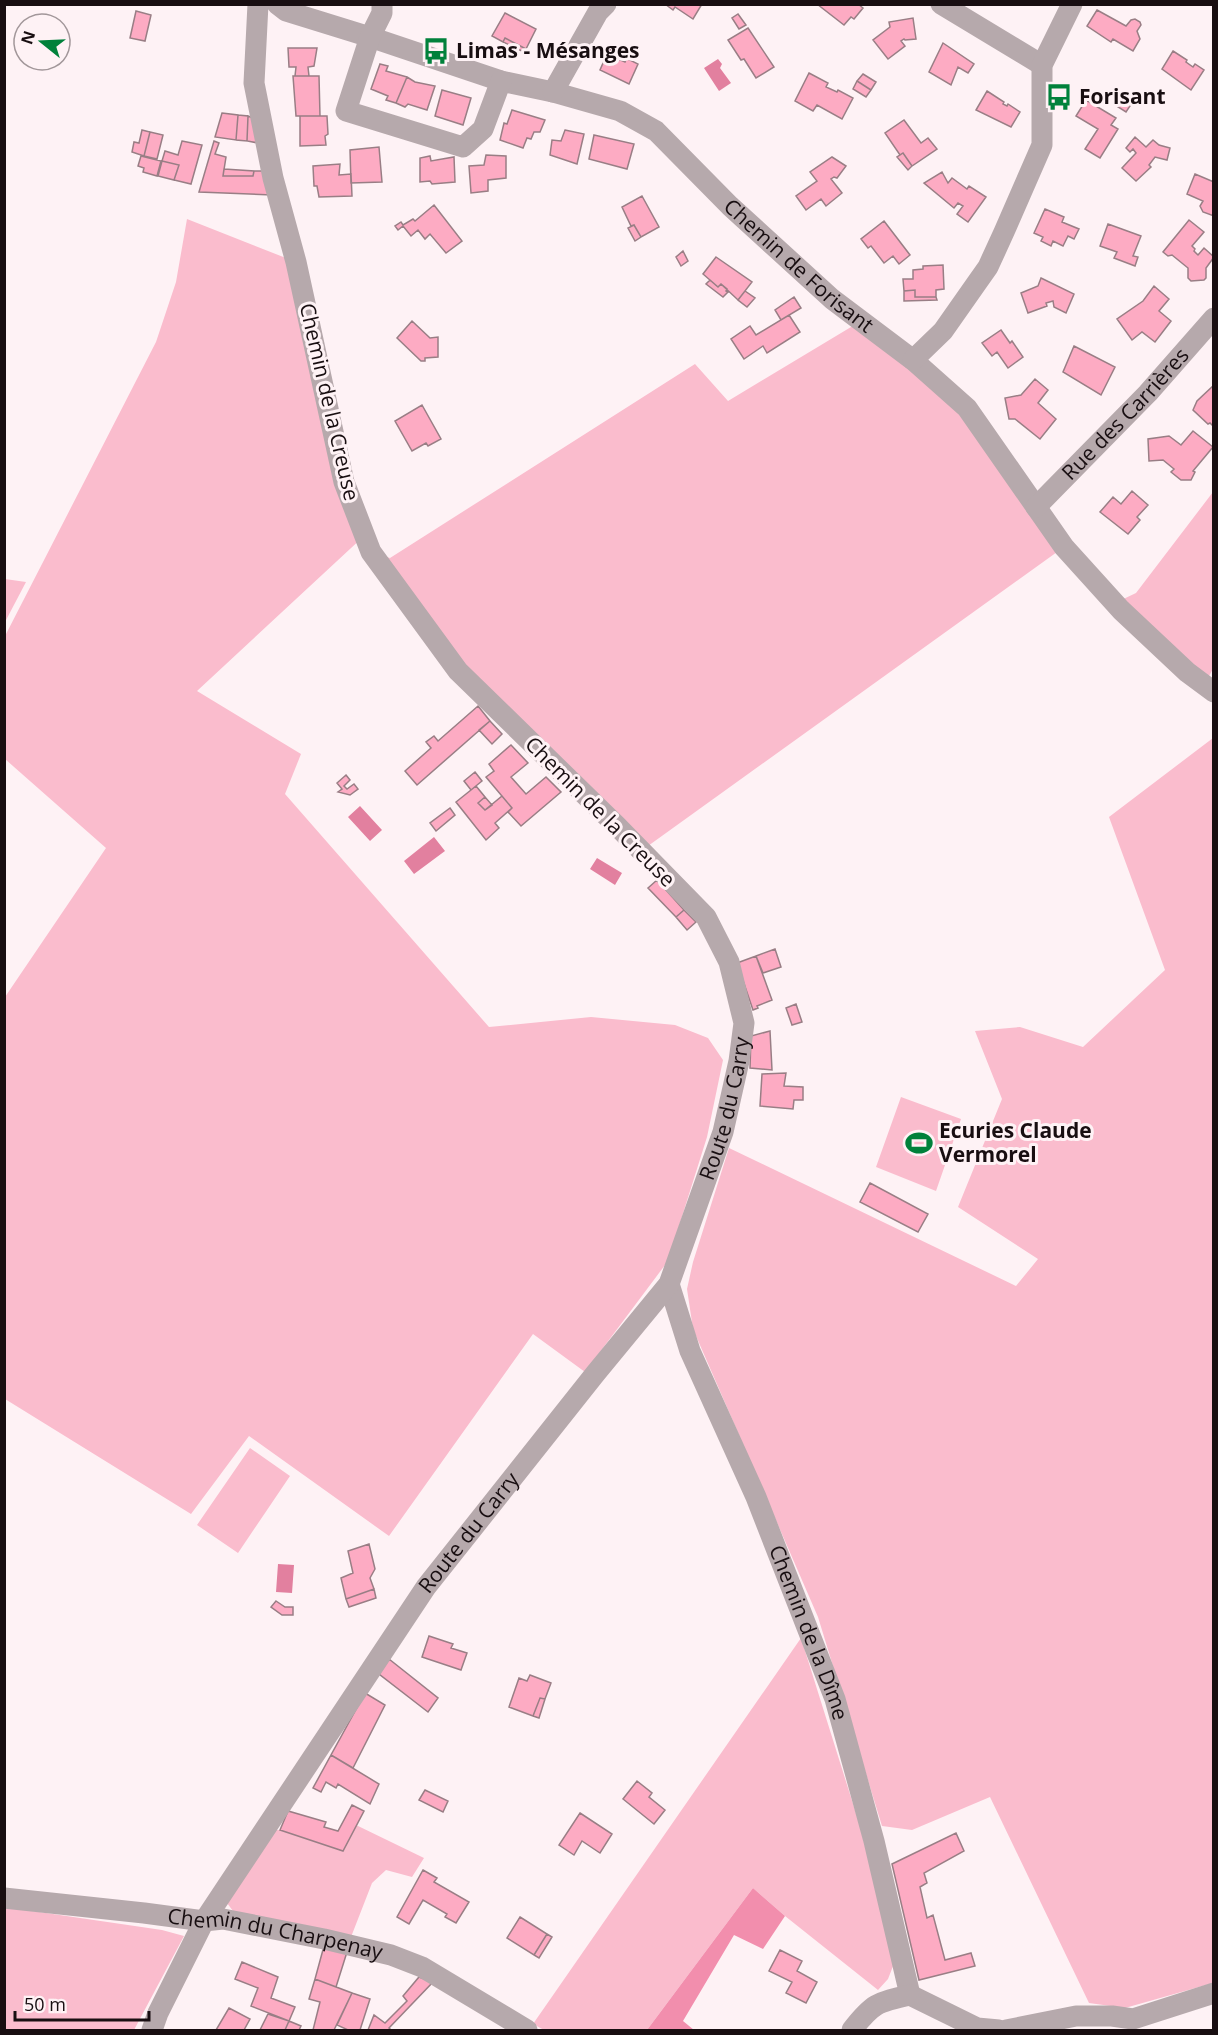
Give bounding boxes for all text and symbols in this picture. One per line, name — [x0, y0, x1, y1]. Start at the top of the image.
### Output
north arrow — [12, 12, 72, 72]
text: N — [15, 28, 40, 47]
bus stop icon: Limas - Mésanges — [421, 36, 451, 66]
place label: Limas - Mésanges — [456, 36, 640, 64]
bus stop icon: Forisant — [1044, 82, 1074, 112]
place label: Forisant — [1079, 82, 1166, 110]
street label: Chemin de Forisant — [718, 192, 880, 339]
street label: Chemin de la Creuse — [294, 300, 366, 503]
street label: Rue des Carrières — [1055, 341, 1195, 486]
street label: Chemin de la Creuse — [519, 730, 682, 893]
street label: Route du Carry — [692, 1035, 755, 1184]
place label: Ecuries Claude Vermorel — [939, 1116, 1092, 1168]
sports icon: Ecuries Claude Vermorel — [904, 1128, 934, 1158]
street label: Route du Carry — [411, 1466, 525, 1599]
street label: Chemin de la Dîme — [763, 1541, 855, 1723]
street label: Chemin du Charpenay — [166, 1901, 386, 1966]
scale bar — [15, 1984, 148, 2022]
text: 50 m — [24, 1992, 66, 2016]

